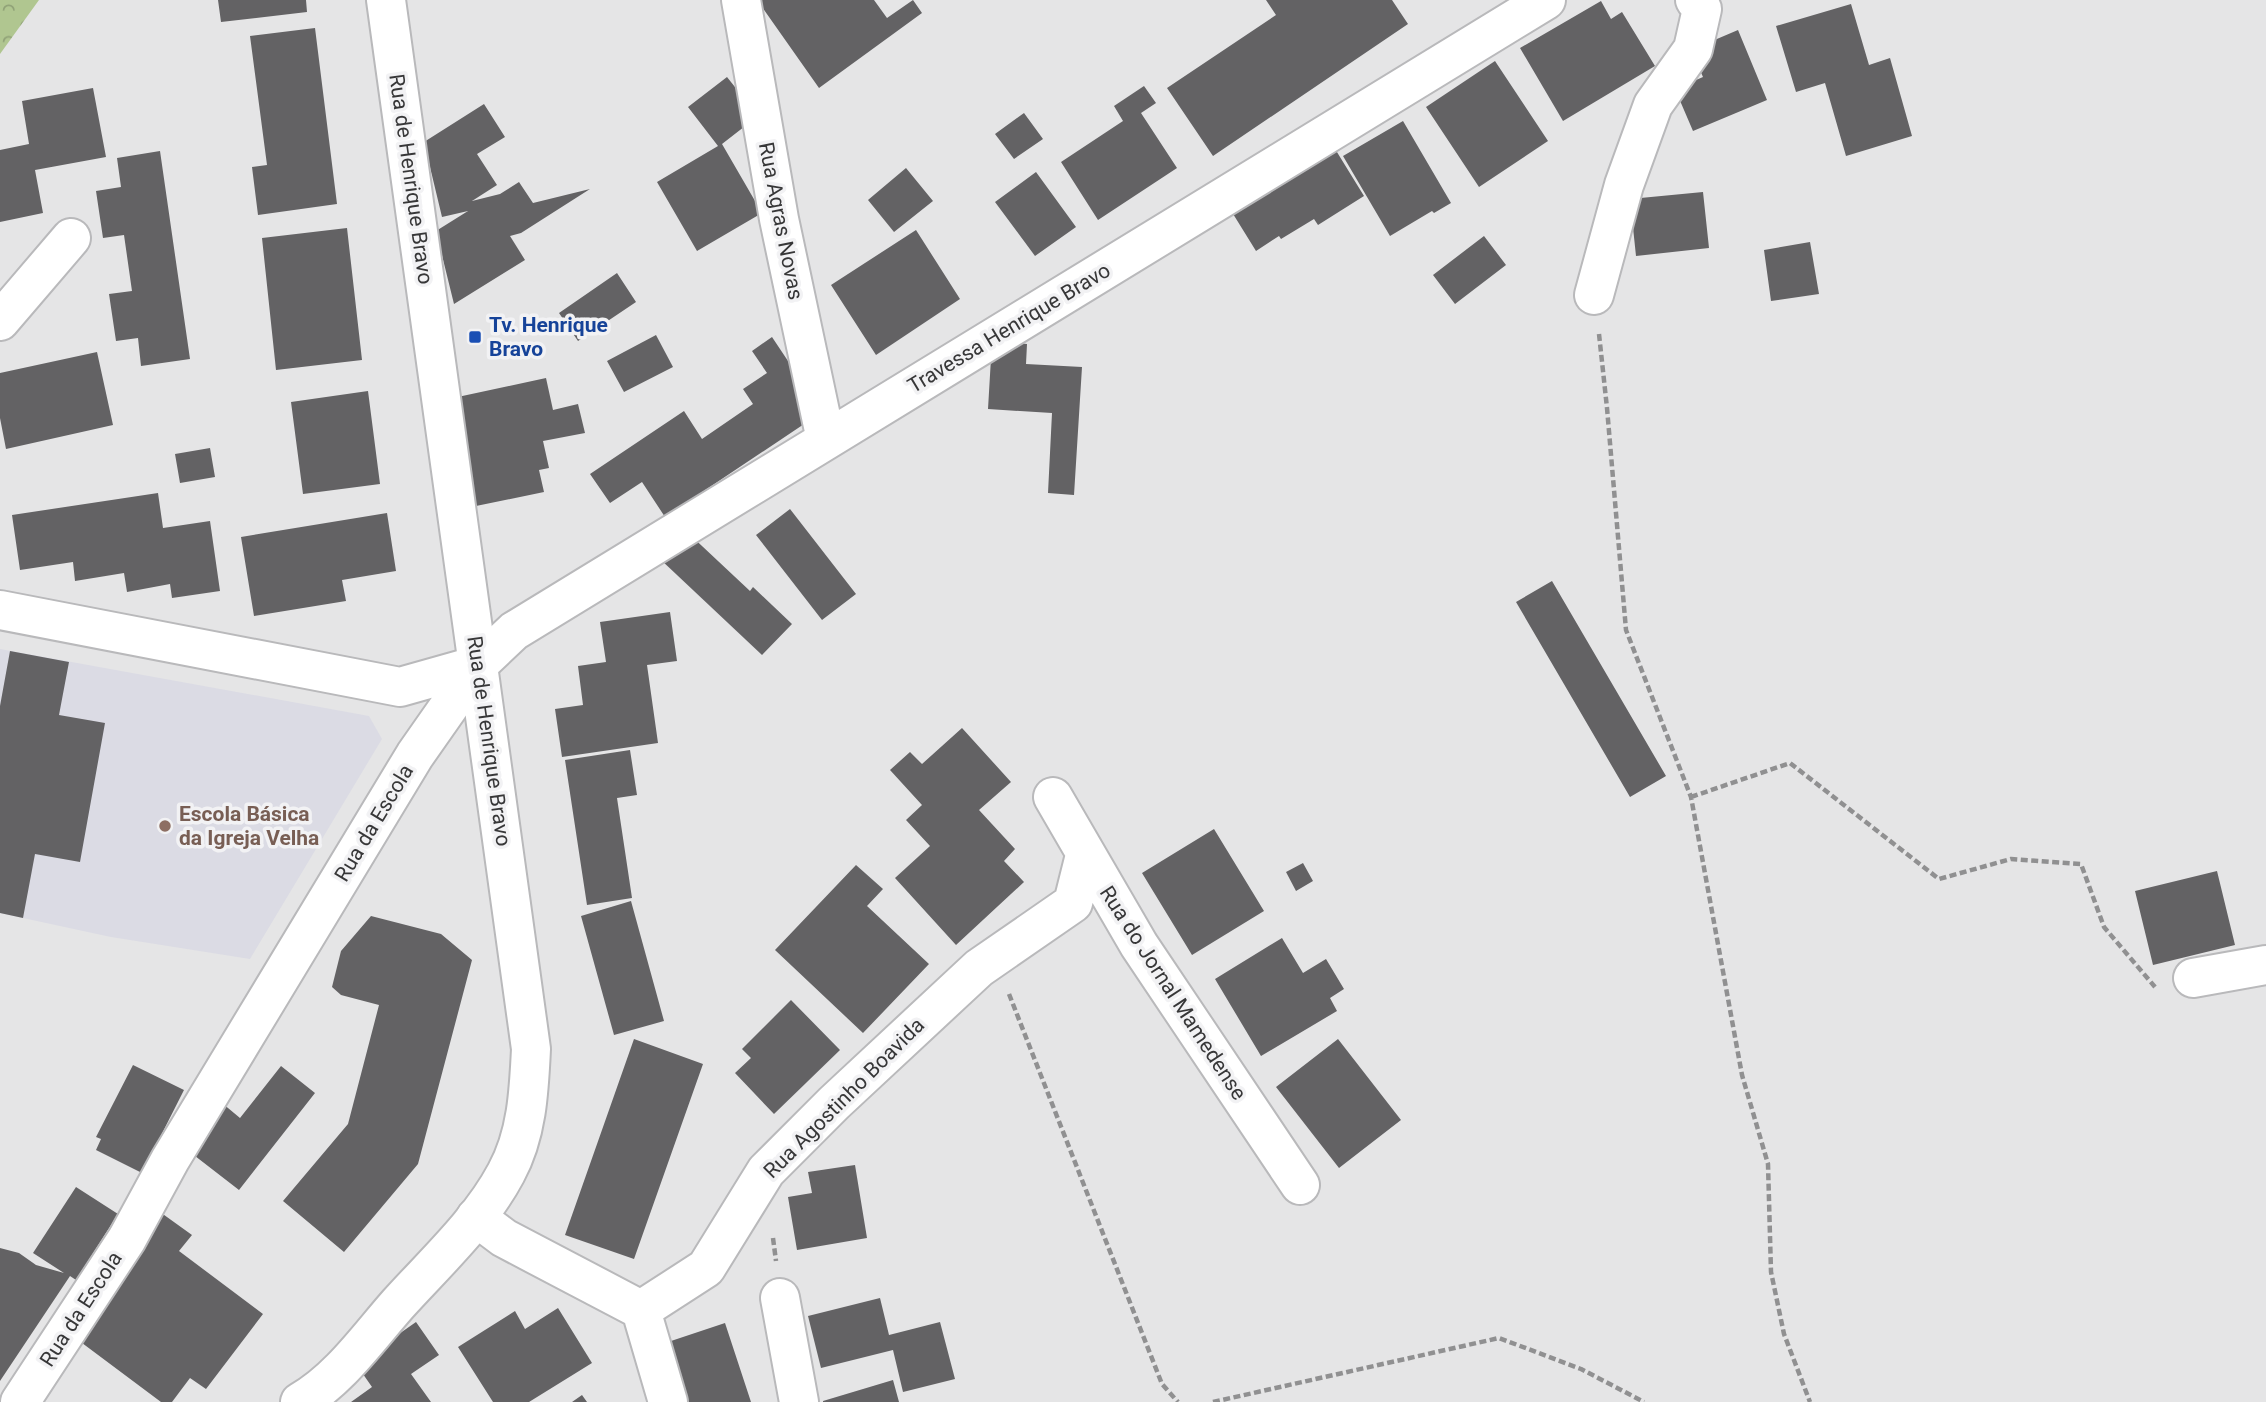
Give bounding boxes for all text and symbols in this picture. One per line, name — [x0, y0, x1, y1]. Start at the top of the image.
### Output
street label: Rua de Henrique Bravo — [384, 72, 438, 286]
street label: Rua Agras Novas — [754, 140, 808, 302]
street label: Travessa Henrique Bravo — [903, 258, 1115, 398]
place label: Tv. Henrique Bravo — [489, 313, 608, 361]
marker: Tv. Henrique Bravo — [467, 329, 483, 345]
street label: Rua de Henrique Bravo — [462, 634, 516, 848]
street label: Rua da Escola — [330, 760, 418, 886]
place label: Escola Básica da Igreja Velha — [179, 802, 319, 850]
marker: Escola Básica da Igreja Velha — [157, 818, 173, 834]
street label: Rua do Jornal Mamedense — [1095, 882, 1251, 1104]
street label: Rua Agostinho Boavida — [759, 1013, 929, 1183]
street label: Rua da Escola — [35, 1247, 127, 1371]

